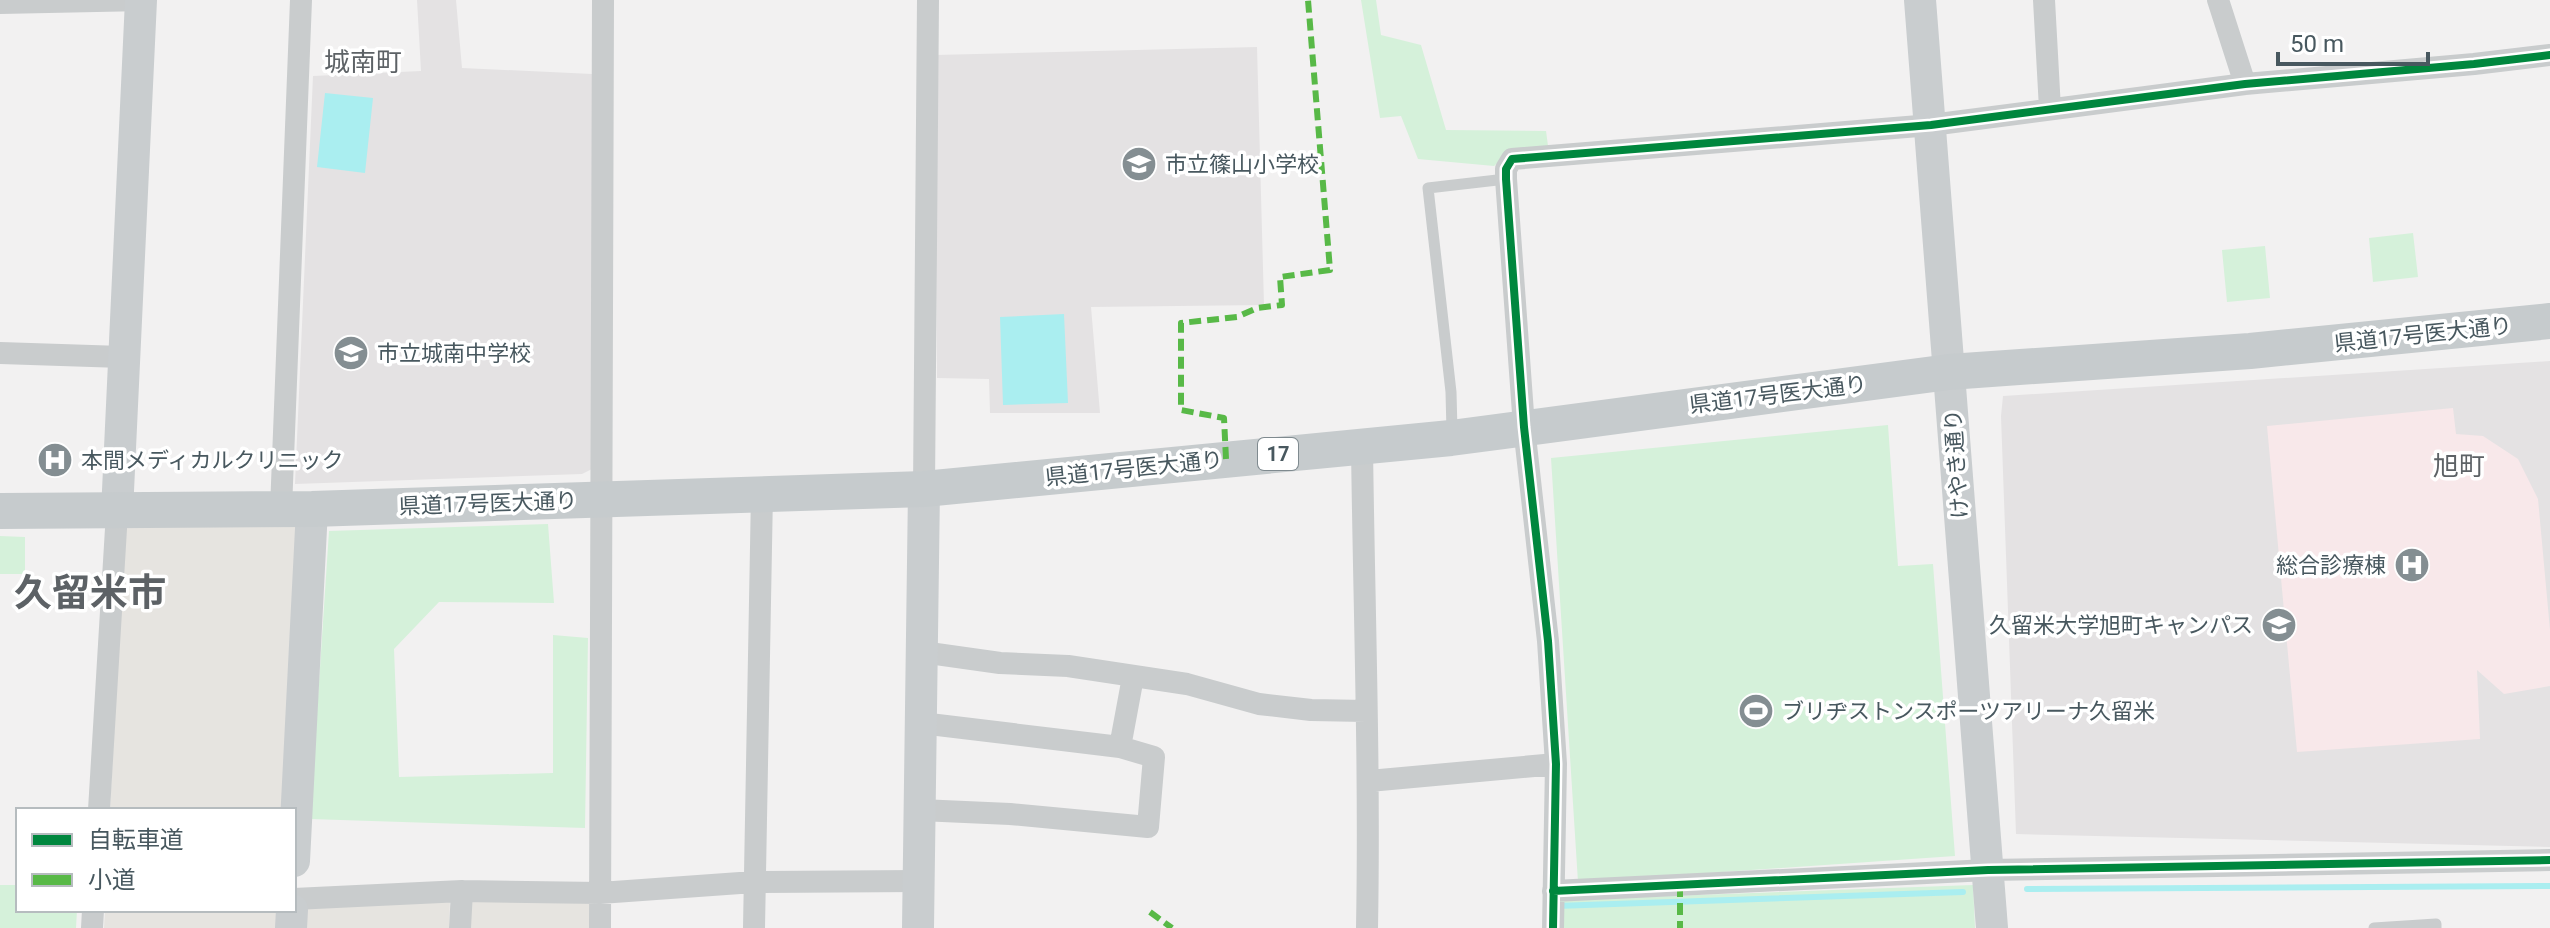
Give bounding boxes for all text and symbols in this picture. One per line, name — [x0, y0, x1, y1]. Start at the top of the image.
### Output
scale bar — [2278, 16, 2428, 66]
text: 50 m — [2290, 30, 2344, 58]
district label: 城南町 — [324, 47, 402, 77]
school or university icon: 市立篠山小学校 — [1120, 145, 1158, 183]
place label: 市立篠山小学校 — [1165, 152, 1319, 177]
street label: 県道17号医大通り — [2333, 313, 2513, 356]
school or university icon: 市立城南中学校 — [332, 334, 370, 372]
place label: 市立城南中学校 — [377, 341, 531, 366]
street label: 県道17号医大通り — [1688, 371, 1868, 418]
street label: けやき通り — [1940, 408, 1973, 520]
road number: 17 — [1258, 438, 1298, 470]
hospital icon: 本間メディカルクリニック — [36, 441, 74, 479]
street label: 県道17号医大通り — [1044, 447, 1224, 490]
place label: 本間メディカルクリニック — [81, 448, 343, 473]
district label: 旭町 — [2433, 451, 2485, 481]
street label: 県道17号医大通り — [398, 488, 578, 519]
hospital icon: 総合診療棟 — [2393, 546, 2431, 584]
place label: 総合診療棟 — [2276, 553, 2386, 578]
district label: 久留米市 — [14, 571, 166, 615]
school or university icon: 久留米大学旭町キャンパス — [2260, 606, 2298, 644]
place label: 久留米大学旭町キャンパス — [1989, 613, 2253, 638]
sports icon: ブリヂストンスポーツアリーナ久留米 — [1737, 692, 1775, 730]
place label: ブリヂストンスポーツアリーナ久留米 — [1782, 699, 2155, 724]
legend — [16, 808, 296, 912]
text: 自転車道 — [88, 826, 184, 854]
text: 小道 — [88, 866, 136, 894]

